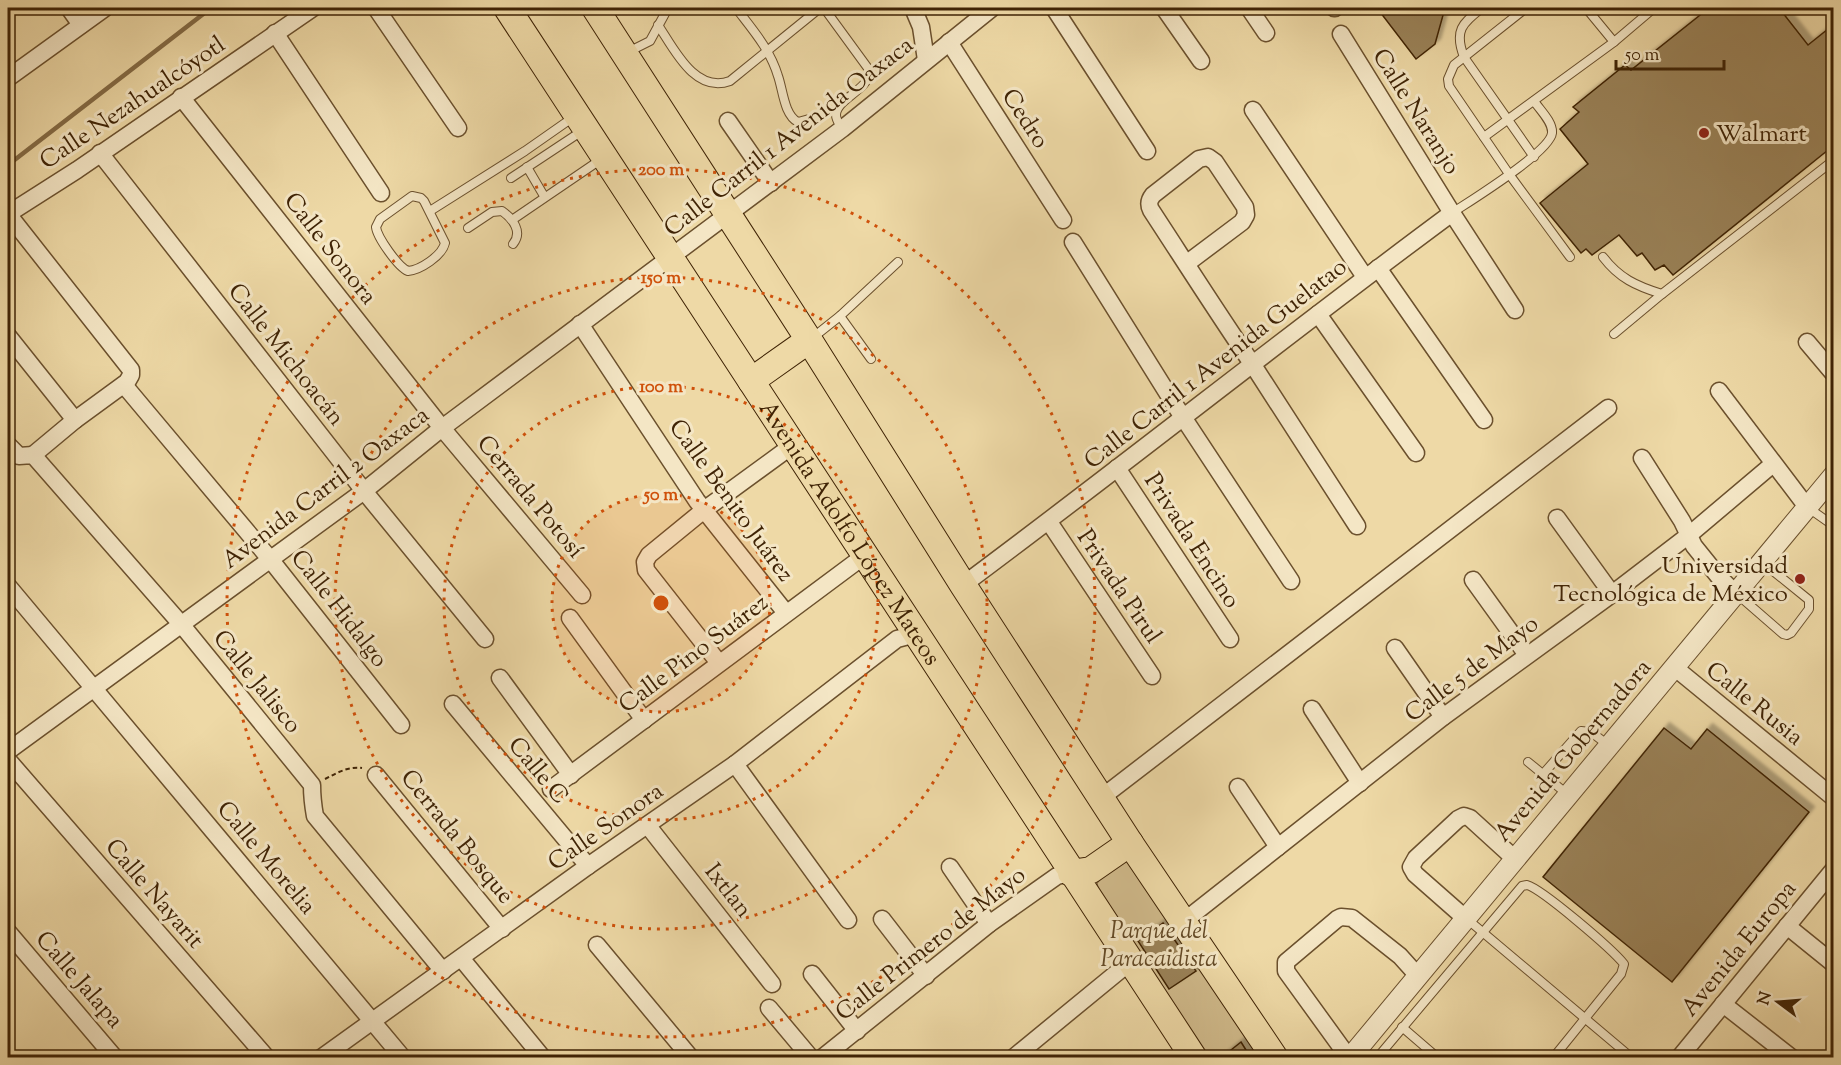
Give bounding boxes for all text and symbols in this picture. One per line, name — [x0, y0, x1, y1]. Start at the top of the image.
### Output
street label: Calle Nezahualcóyotl — [33, 29, 233, 179]
street label: Calle Carril 1 Avenida Oaxaca — [657, 29, 921, 246]
scale bar — [1616, 33, 1724, 71]
street label: Calle Naranjo — [1363, 42, 1468, 182]
text: 50 m — [1624, 43, 1660, 69]
street label: Cedro — [992, 82, 1056, 156]
place label: Walmart — [1716, 118, 1807, 152]
marker: Walmart — [1697, 126, 1711, 140]
text: 200 m — [638, 158, 684, 184]
street label: Calle Sonora — [275, 186, 384, 313]
street label: Calle Carril 1 Avenida Guelatao — [1078, 251, 1355, 478]
text: 150 m — [641, 266, 681, 292]
street label: Calle Michoacán — [219, 277, 352, 434]
text: 100 m — [639, 375, 683, 401]
street label: Avenida Adolfo López Mateos — [749, 395, 948, 673]
street label: Avenida Carril 2 Oaxaca — [215, 399, 437, 578]
street label: Calle Benito Juárez — [660, 413, 801, 590]
street label: Cerrada Potosí — [468, 428, 591, 566]
street label: Privada Encino — [1135, 467, 1248, 615]
text: 50 m — [642, 483, 678, 509]
street label: Privada Pirul — [1068, 523, 1169, 651]
street label: Calle Hidalgo — [282, 543, 395, 675]
place label: Universidad Tecnológica de México — [1553, 550, 1788, 612]
marker: Universidad Tecnológica de México — [1793, 572, 1807, 586]
street label: Calle Pino Suárez — [612, 587, 776, 722]
centre of rings — [651, 593, 671, 613]
street label: Calle 5 de Mayo — [1398, 608, 1546, 731]
street label: Calle Jalisco — [204, 623, 309, 741]
street label: Avenida Gobernadora — [1487, 653, 1660, 850]
street label: Calle Rusia — [1698, 654, 1810, 755]
street label: Calle C — [499, 730, 576, 812]
street label: Cerrada Bosque — [392, 763, 521, 912]
street label: Calle Sonora — [541, 775, 671, 880]
street label: Calle Morelia — [208, 794, 323, 922]
street label: Calle Nayarit — [96, 832, 211, 957]
street label: Ixtlan — [695, 857, 760, 926]
street label: Calle Primero de Mayo — [829, 859, 1034, 1030]
street label: Avenida Europa — [1674, 874, 1805, 1025]
park label: Parque del Paracaidista — [1101, 915, 1217, 977]
street label: Calle Jalapa — [26, 924, 131, 1037]
north arrow — [1748, 972, 1808, 1032]
text: N — [1753, 989, 1779, 1008]

